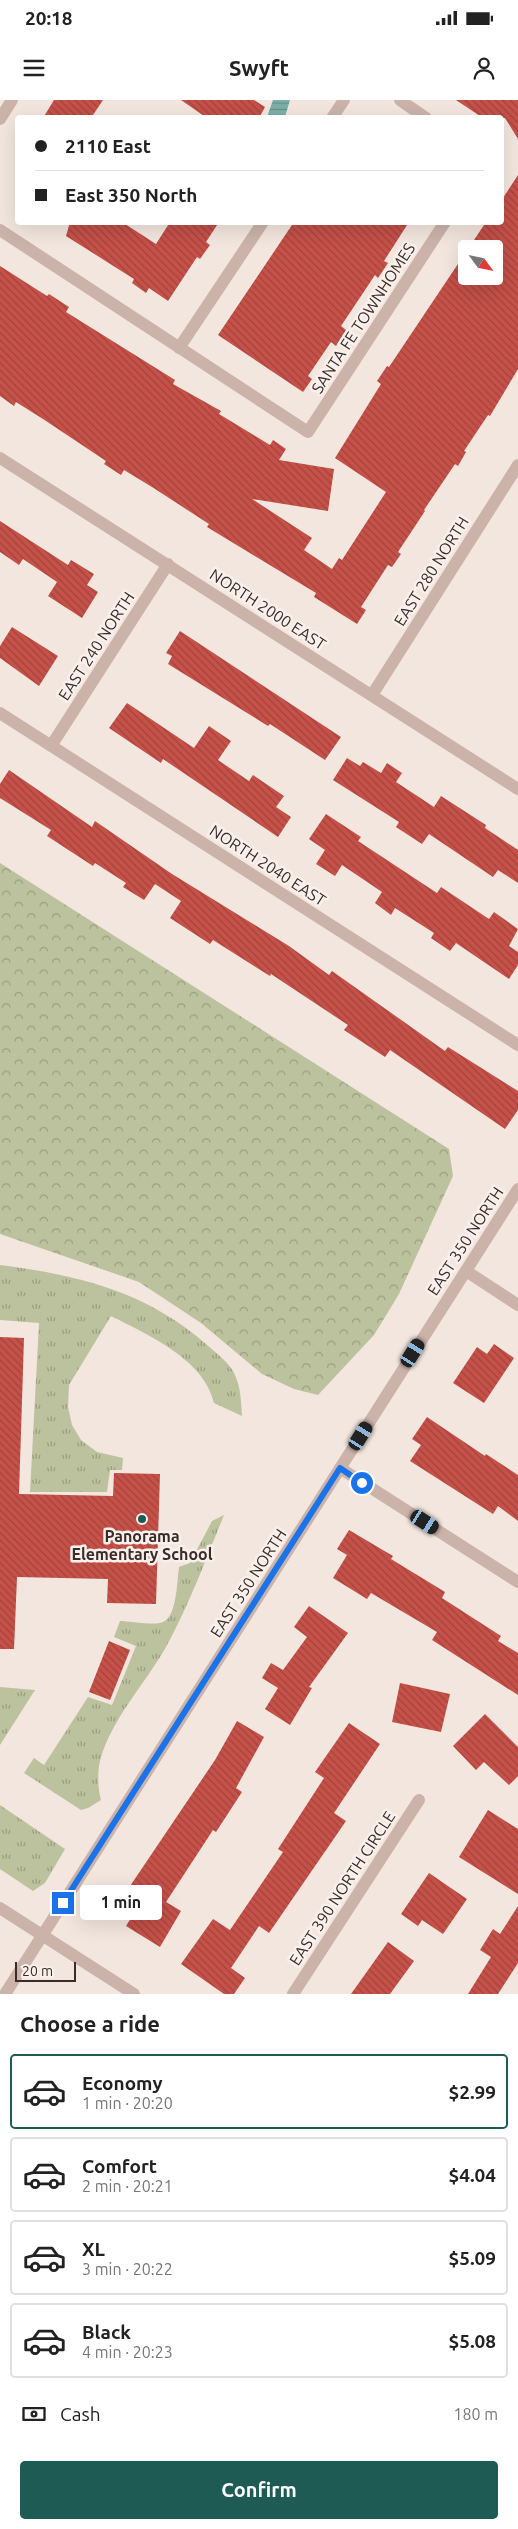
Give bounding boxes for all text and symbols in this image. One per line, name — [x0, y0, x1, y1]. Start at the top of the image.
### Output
text: 20:18 — [25, 7, 73, 29]
icon: menu — [20, 54, 48, 82]
icon: person — [470, 54, 498, 82]
text: Swyft — [229, 55, 289, 80]
text: 2110 East — [65, 135, 151, 157]
text: East 350 North — [65, 184, 197, 206]
street label: SANTA FE TOWNHOMES — [308, 240, 418, 396]
north arrow — [458, 240, 502, 285]
map controls — [458, 240, 503, 285]
street label: EAST 280 NORTH — [390, 513, 472, 629]
street label: NORTH 2000 EAST — [207, 565, 329, 653]
street label: EAST 240 NORTH — [54, 589, 138, 703]
street label: NORTH 2040 EAST — [207, 821, 329, 909]
street label: EAST 350 NORTH — [423, 1184, 507, 1298]
car — [398, 1336, 427, 1370]
car — [346, 1419, 375, 1453]
route start — [351, 1472, 373, 1494]
car — [408, 1508, 441, 1536]
marker: Panorama Elementary School — [136, 1513, 148, 1525]
street label: EAST 350 NORTH — [206, 1526, 290, 1640]
place label: Panorama Elementary School — [71, 1527, 213, 1563]
street label: EAST 390 NORTH CIRCLE — [286, 1808, 399, 1968]
callout: 1 min — [80, 1886, 163, 1920]
route end — [52, 1892, 74, 1914]
text: 1 min — [101, 1893, 141, 1911]
scale bar — [15, 1959, 76, 1982]
text: 20 m — [22, 1963, 53, 1979]
text: Choose a ride — [20, 2011, 160, 2036]
icon: car — [22, 2069, 67, 2114]
text: Economy — [82, 2072, 163, 2094]
text: $2.99 — [448, 2081, 496, 2103]
text: 1 min · 20:20 — [82, 2094, 173, 2112]
icon: car — [22, 2152, 67, 2197]
text: Comfort — [82, 2155, 157, 2177]
text: $4.04 — [448, 2164, 496, 2186]
text: 2 min · 20:21 — [82, 2177, 173, 2195]
icon: car — [22, 2235, 67, 2280]
text: XL — [82, 2238, 105, 2260]
text: $5.09 — [448, 2247, 496, 2269]
text: 3 min · 20:22 — [82, 2260, 173, 2278]
icon: car — [22, 2318, 67, 2363]
text: Black — [82, 2321, 131, 2343]
text: $5.08 — [448, 2330, 496, 2352]
text: 4 min · 20:23 — [82, 2343, 173, 2361]
icon: cash — [20, 2400, 48, 2428]
text: Cash — [60, 2403, 101, 2425]
text: 180 m — [453, 2405, 498, 2423]
button: Confirm — [20, 2461, 498, 2519]

